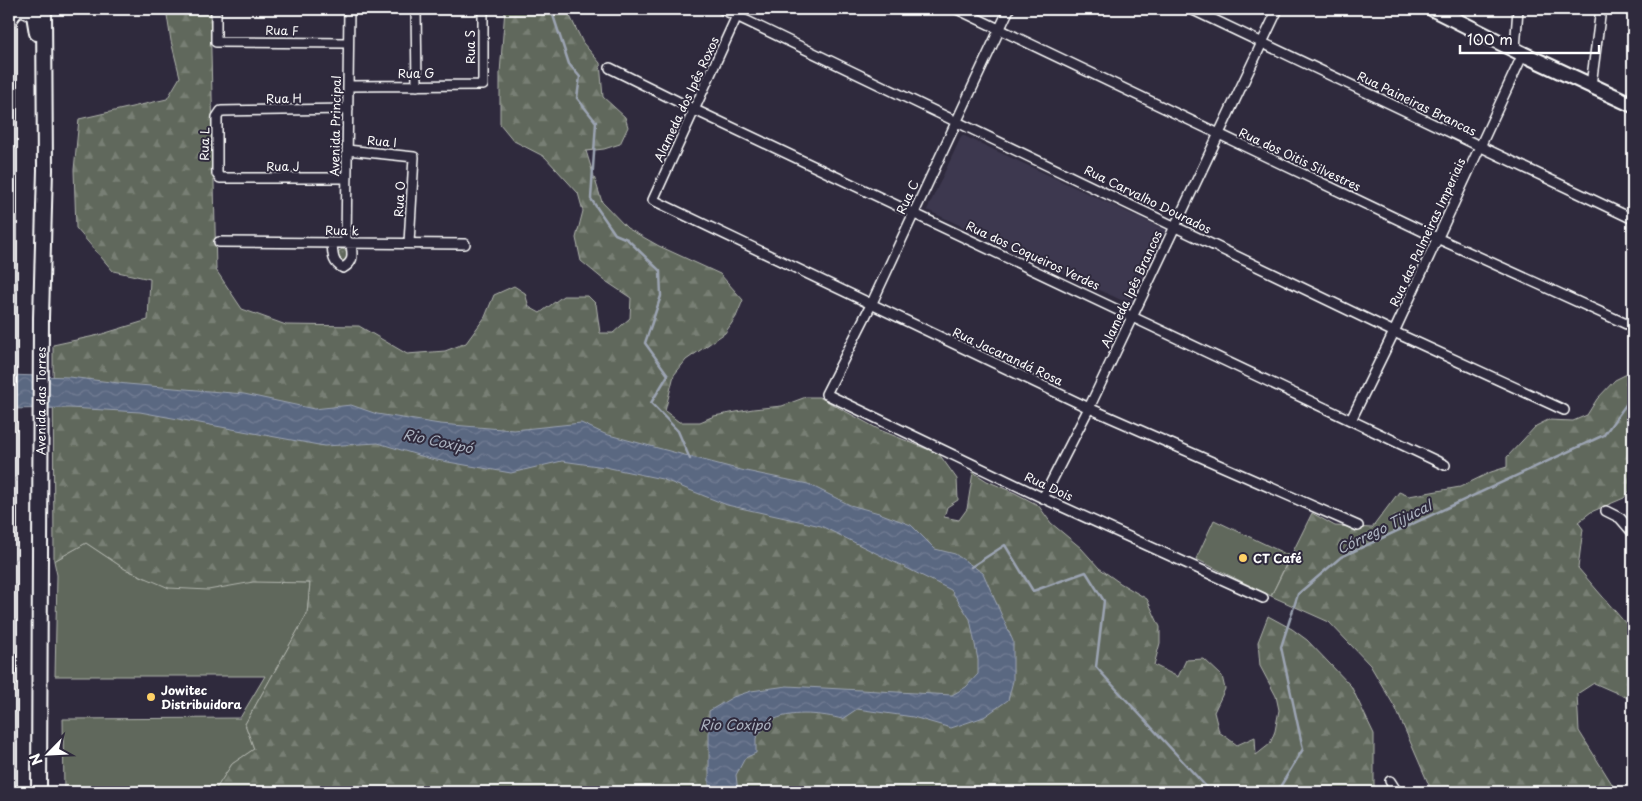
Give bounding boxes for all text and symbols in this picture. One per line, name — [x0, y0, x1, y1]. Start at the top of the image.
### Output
street label: Rua F — [265, 21, 299, 39]
scale bar — [1460, 22, 1598, 54]
text: 100 m — [1467, 27, 1513, 50]
street label: Rua S — [461, 30, 479, 64]
street label: Alameda dos Ipês Roxos — [649, 33, 723, 165]
street label: Rua G — [398, 64, 434, 82]
street label: Rua Paineiras Brancas — [1354, 66, 1480, 140]
street label: Avenida Principal — [325, 75, 345, 177]
street label: Rua H — [266, 89, 302, 107]
street label: Rua dos Oitis Silvestres — [1236, 123, 1364, 195]
street label: Rua L — [195, 127, 213, 161]
street label: Rua I — [366, 131, 398, 151]
street label: Rua das Palmeiras Imperiais — [1385, 154, 1470, 309]
street label: Rua J — [266, 157, 300, 175]
street label: Rua Carvalho Dourados — [1081, 160, 1215, 238]
street label: Rua C — [891, 177, 923, 217]
street label: Rua O — [389, 181, 409, 217]
street label: Rua dos Coqueiros Verdes — [963, 216, 1103, 294]
street label: Rua k — [325, 221, 359, 239]
street label: Alameda Ipês Brancos — [1096, 227, 1166, 351]
street label: Rua Jacarandá Rosa — [950, 323, 1067, 390]
street label: Avenida das Torres — [31, 346, 50, 455]
water label: Rio Coxipó — [401, 423, 476, 459]
street label: Rua Dois — [1022, 467, 1077, 505]
water label: Córrego Tijucal — [1333, 494, 1437, 559]
place label: CT Café — [1253, 549, 1302, 567]
marker: CT Café — [1237, 552, 1249, 564]
place label: Jowitec Distribuidora — [161, 681, 242, 713]
marker: Jowitec Distribuidora — [145, 691, 157, 703]
water label: Rio Coxipó — [700, 714, 772, 735]
north arrow — [22, 728, 72, 778]
text: N — [24, 750, 48, 769]

